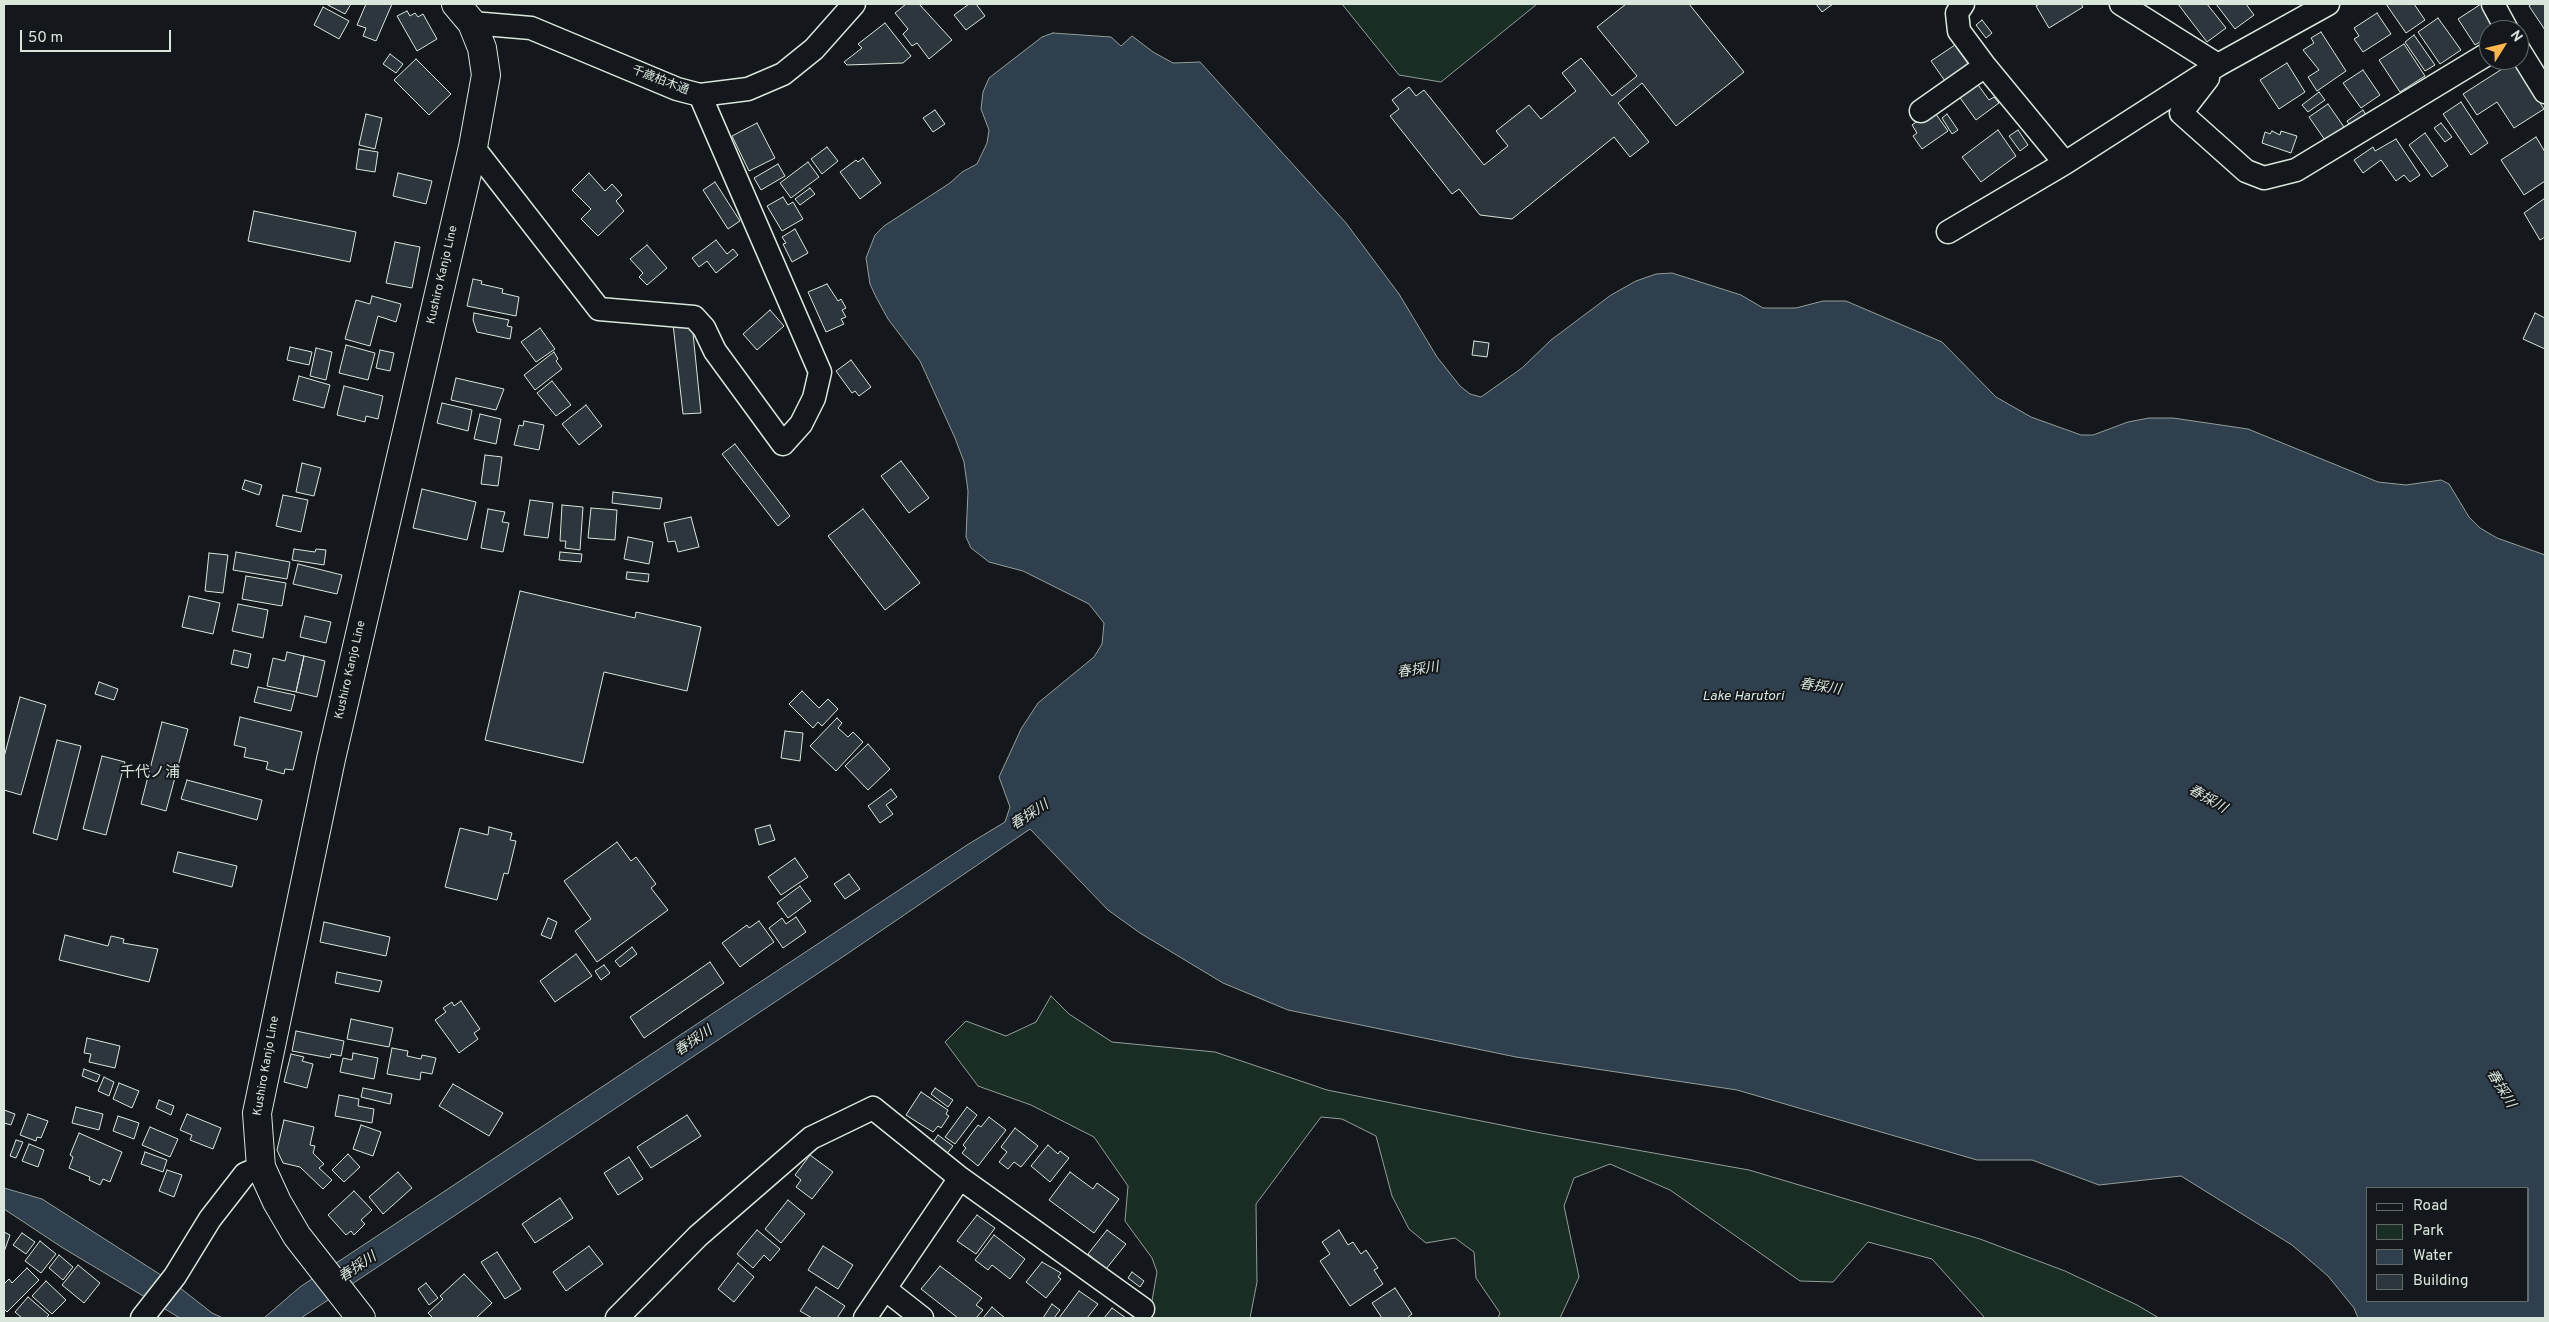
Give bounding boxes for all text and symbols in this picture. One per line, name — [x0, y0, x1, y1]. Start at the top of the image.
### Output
scale bar — [22, 20, 174, 52]
north arrow — [2479, 20, 2529, 70]
text: N — [2506, 27, 2526, 46]
text: 50 m — [28, 29, 63, 48]
street label: 千歳柏木通 — [629, 64, 691, 98]
street label: Kushiro Kanjo Line — [425, 224, 461, 326]
street label: Kushiro Kanjo Line — [333, 619, 369, 721]
water label: 春採川 — [1396, 660, 1440, 682]
water label: 春採川 — [1798, 676, 1842, 700]
water label: Lake Harutori — [1702, 689, 1784, 705]
district label: 千代ノ浦 — [120, 765, 180, 783]
water label: 春採川 — [2185, 782, 2229, 818]
water label: 春採川 — [1008, 798, 1052, 834]
street label: Kushiro Kanjo Line — [251, 1015, 283, 1117]
water label: 春採川 — [672, 1023, 716, 1061]
water label: 春採川 — [2482, 1067, 2518, 1111]
legend — [2366, 1187, 2529, 1302]
text: Road — [2413, 1197, 2448, 1216]
text: Park — [2413, 1222, 2444, 1241]
text: Water — [2413, 1247, 2452, 1266]
water label: 春採川 — [336, 1249, 380, 1287]
text: Building — [2413, 1272, 2468, 1291]

